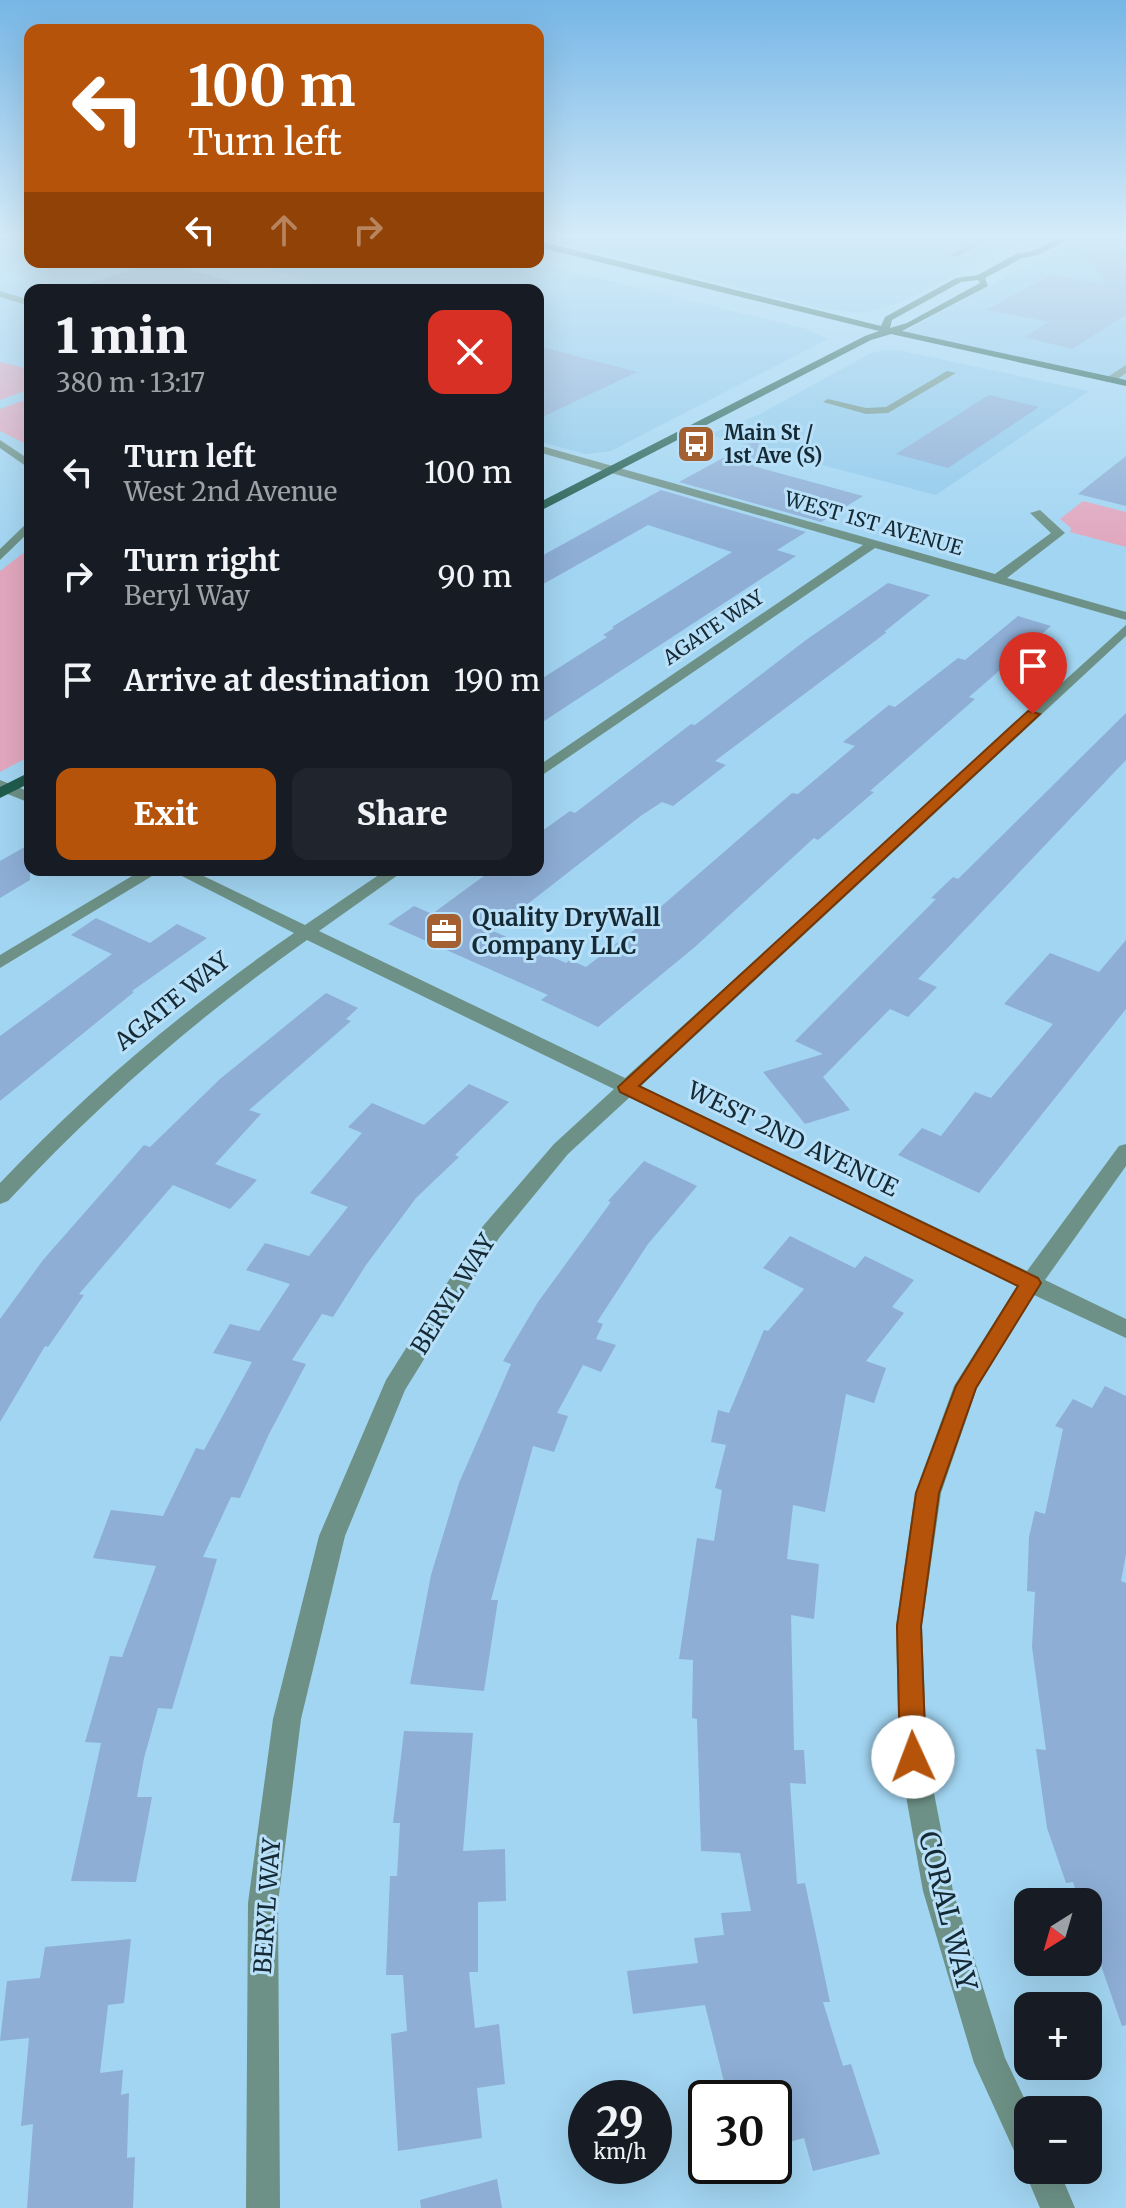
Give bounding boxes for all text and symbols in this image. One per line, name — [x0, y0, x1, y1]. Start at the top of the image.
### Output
text: 100 m — [188, 51, 356, 121]
icon: left — [56, 56, 160, 160]
text: Turn left — [188, 120, 342, 165]
icon: left — [178, 208, 222, 252]
icon: ahead — [262, 208, 306, 252]
icon: right — [346, 208, 390, 252]
text: 1 min — [56, 306, 188, 366]
button: close — [428, 310, 512, 394]
text: 380 m · 13:17 — [56, 366, 205, 399]
place label: Main St / 1st Ave (S) — [724, 420, 822, 468]
bus stop icon: Main St / 1st Ave (S) — [675, 423, 717, 465]
text: Turn left — [124, 437, 256, 475]
icon: left — [56, 450, 100, 494]
text: 100 m — [424, 453, 512, 491]
text: West 2nd Avenue — [124, 475, 337, 508]
street label: WEST 1ST AVENUE — [781, 485, 966, 560]
text: Turn right — [124, 541, 280, 579]
icon: right — [56, 554, 100, 598]
text: 90 m — [438, 557, 512, 595]
text: Beryl Way — [124, 579, 250, 612]
street label: AGATE WAY — [657, 583, 769, 670]
pin — [999, 632, 1067, 714]
icon: arrive — [1011, 644, 1055, 688]
icon: arrive — [56, 658, 100, 702]
text: Arrive at destination — [124, 661, 430, 699]
text: 190 m — [454, 661, 540, 699]
button: Exit — [56, 768, 276, 860]
button: Share — [292, 768, 512, 860]
place label: Quality DryWall Company LLC — [472, 902, 661, 961]
office icon: Quality DryWall Company LLC — [423, 910, 465, 952]
street label: AGATE WAY — [107, 945, 236, 1058]
street label: WEST 2ND AVENUE — [682, 1074, 904, 1204]
street label: BERYL WAY — [404, 1228, 502, 1360]
position arrow — [871, 1715, 955, 1799]
street label: CORAL WAY — [911, 1827, 985, 1995]
street label: BERYL WAY — [247, 1837, 287, 1975]
north arrow — [1014, 1888, 1102, 1976]
map controls — [1014, 1888, 1102, 2184]
button: + — [1014, 1992, 1102, 2080]
speed limit sign: 30 — [688, 2080, 792, 2184]
button: − — [1014, 2096, 1102, 2184]
text: 29 — [596, 2097, 644, 2147]
text: km/h — [594, 2139, 646, 2164]

